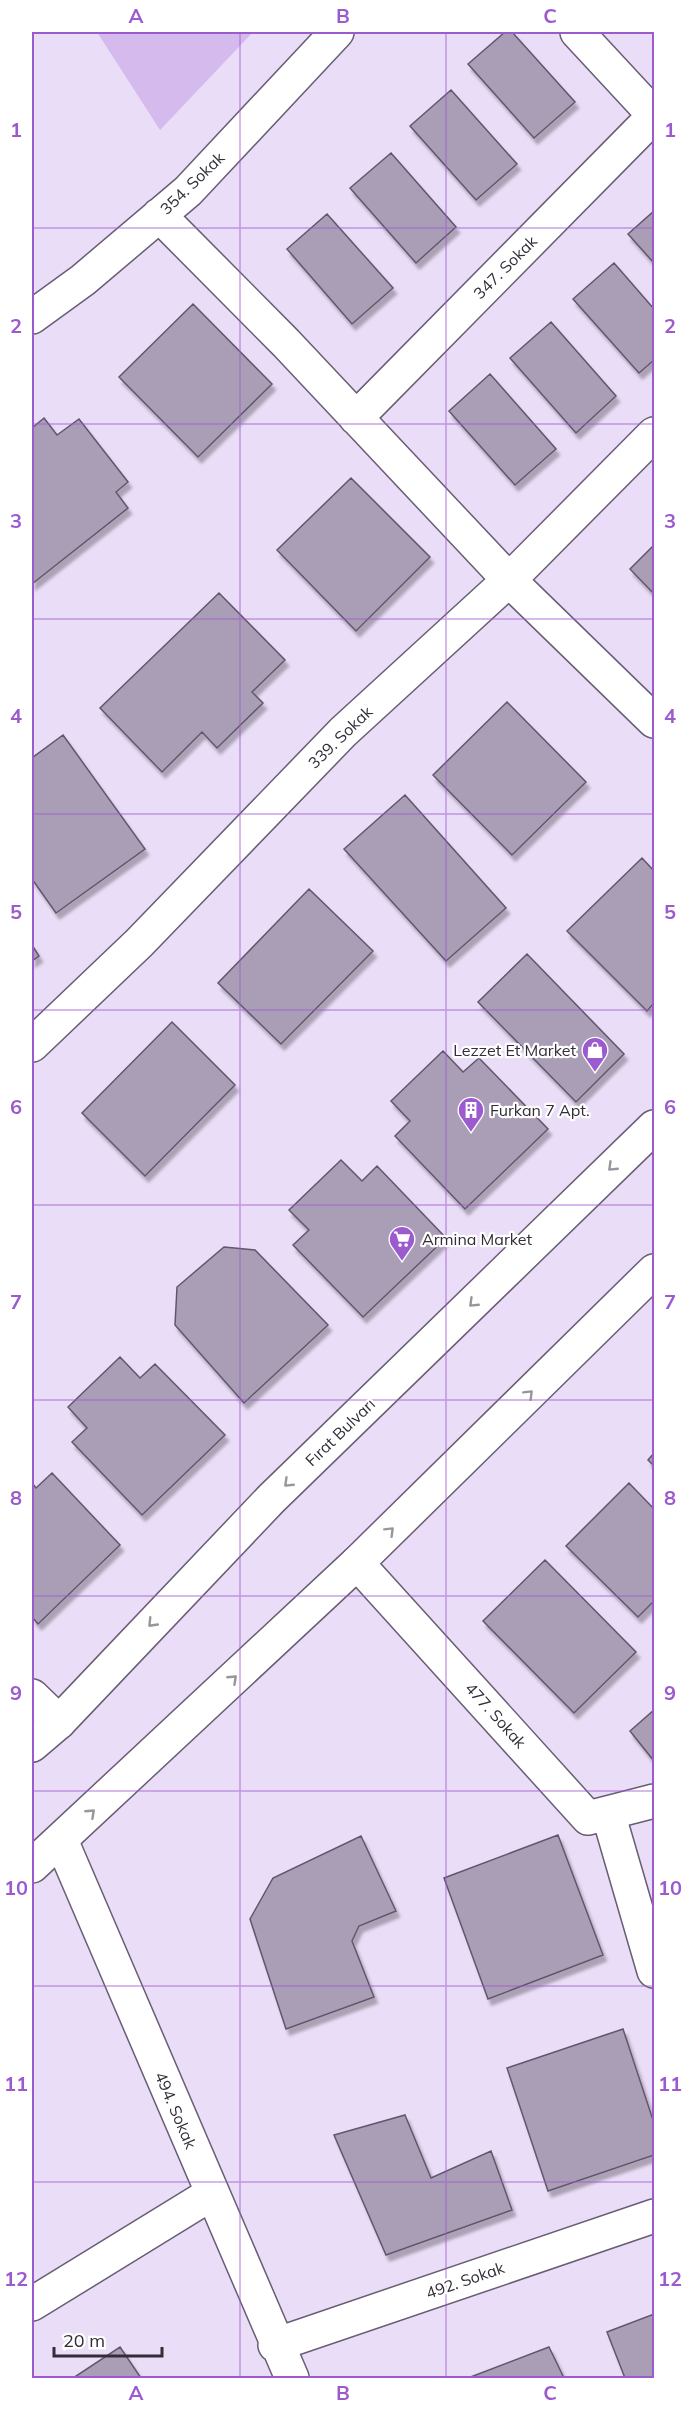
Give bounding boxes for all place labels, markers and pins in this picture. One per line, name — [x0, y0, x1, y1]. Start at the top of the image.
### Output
shop icon: Lezzet Et Market — [580, 1035, 610, 1073]
place label: Lezzet Et Market — [453, 1040, 576, 1060]
building icon: Furkan 7 Apt. — [456, 1095, 486, 1133]
place label: Furkan 7 Apt. — [490, 1100, 590, 1120]
supermarket icon: Armina Market — [387, 1224, 417, 1262]
place label: Armina Market — [422, 1229, 532, 1249]

